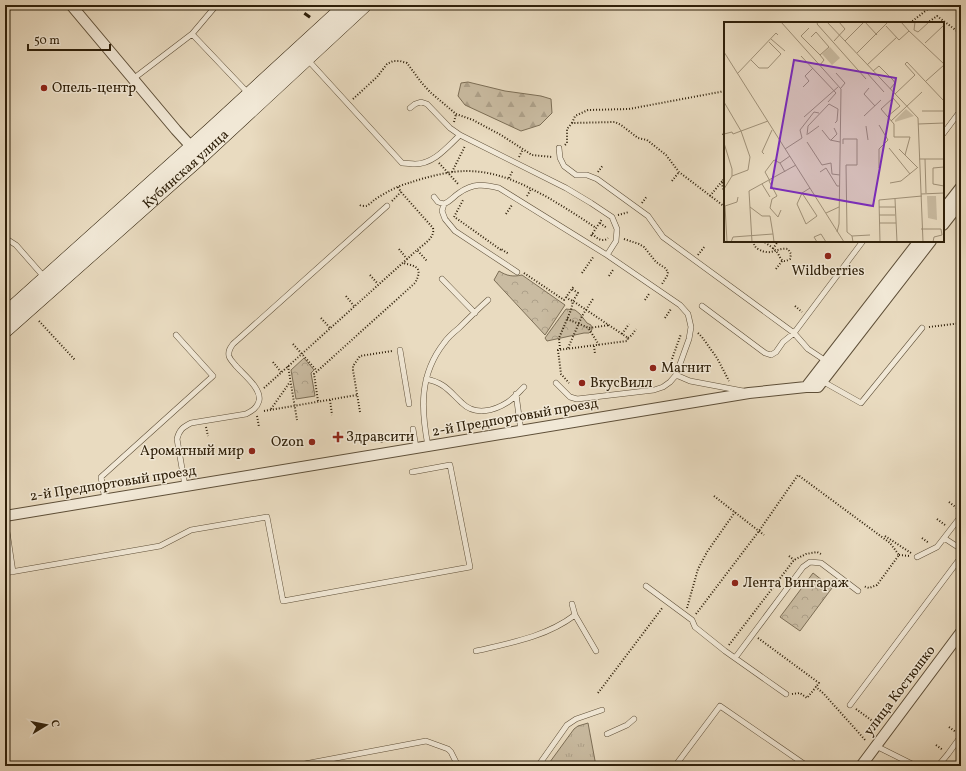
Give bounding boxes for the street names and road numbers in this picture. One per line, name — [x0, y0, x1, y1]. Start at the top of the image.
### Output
street label: Кубинская улица — [139, 125, 233, 213]
street label: 2-й Предпортовый проезд — [431, 394, 600, 442]
street label: 2-й Предпортовый проезд — [28, 461, 198, 507]
street label: улица Костюшко — [860, 642, 940, 740]

